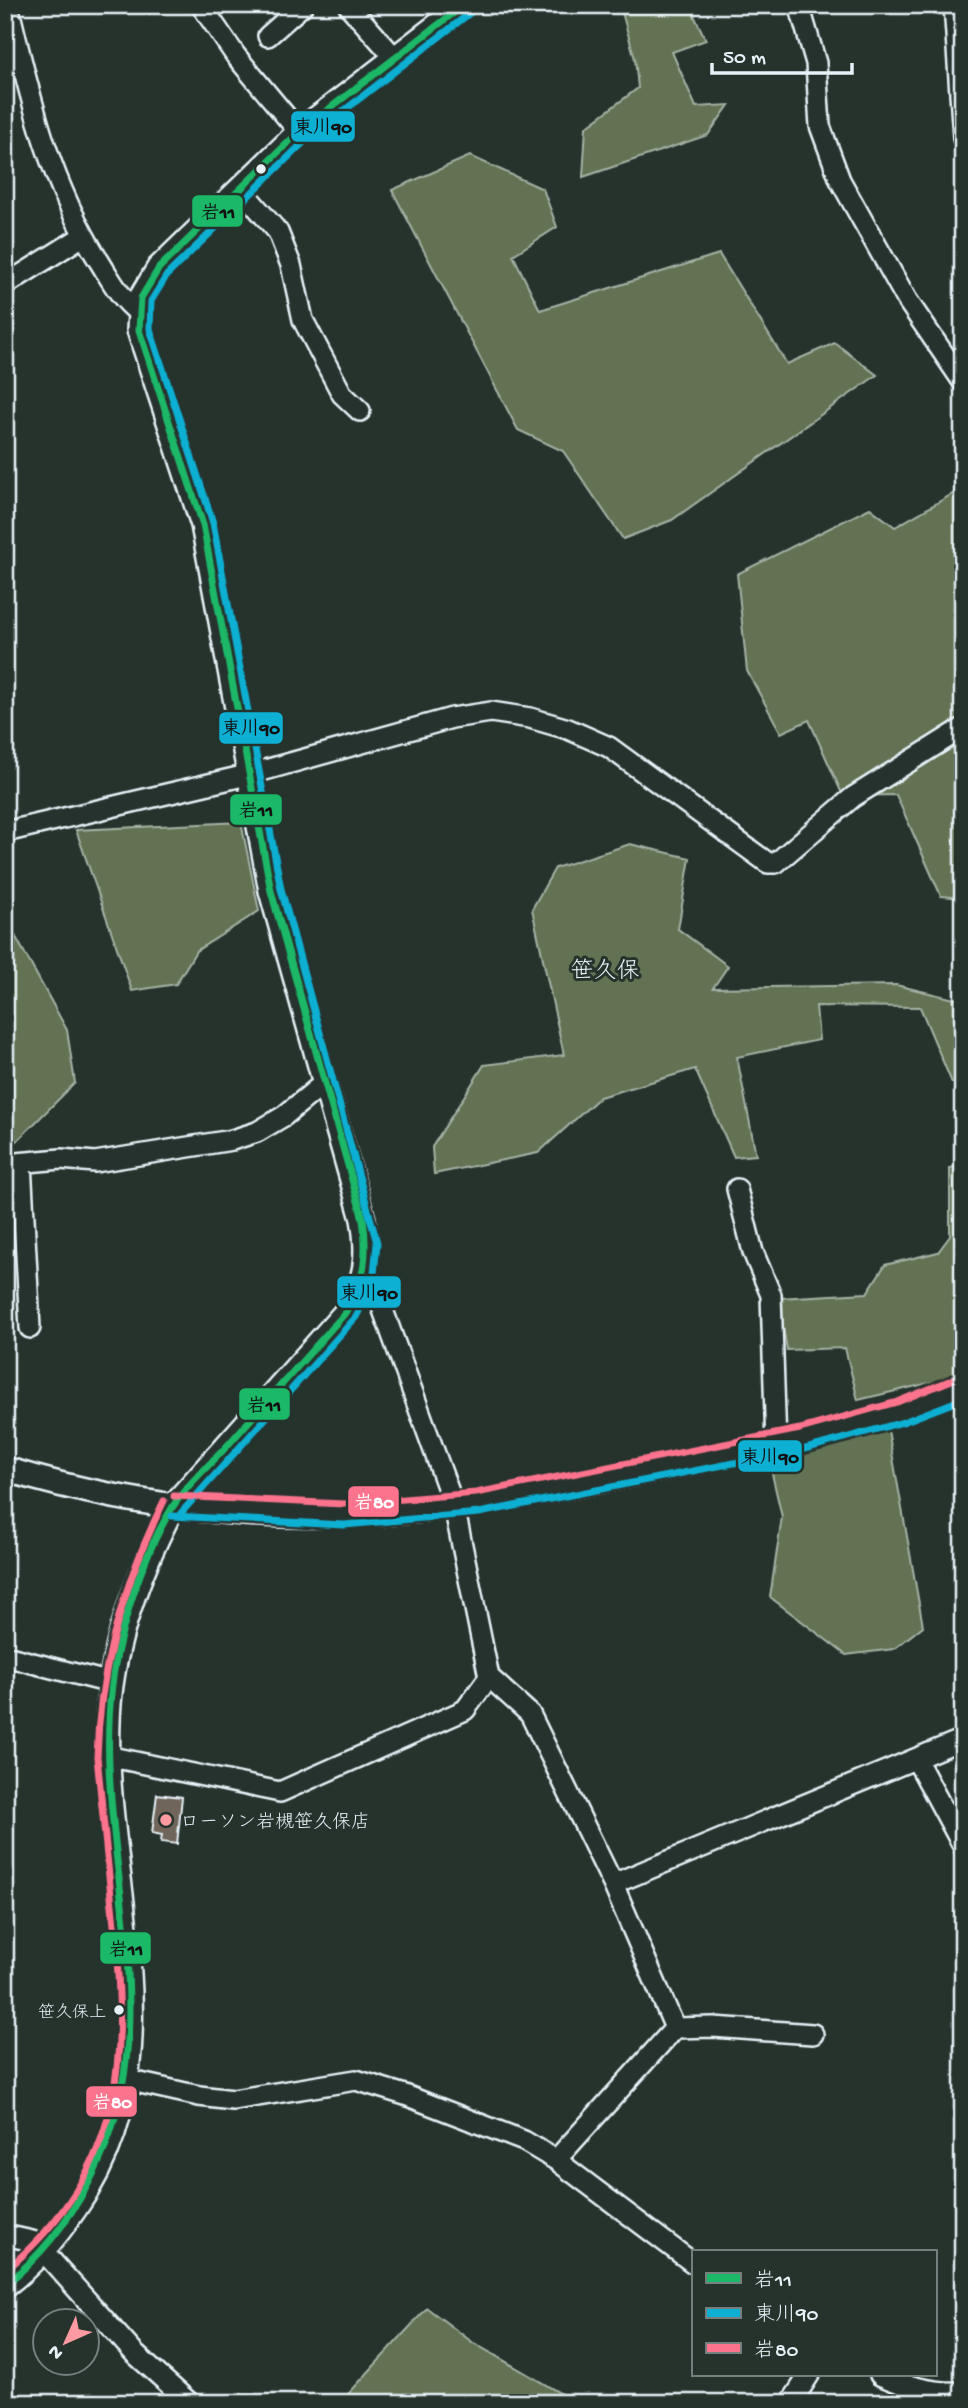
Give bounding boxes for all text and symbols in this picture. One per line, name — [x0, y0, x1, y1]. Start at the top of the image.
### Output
scale bar — [712, 32, 852, 76]
text: 50 m — [723, 47, 766, 72]
line badge: 東川90 — [290, 110, 356, 143]
text: 東川90 — [294, 117, 352, 141]
unlabelled marker — [254, 162, 268, 176]
line badge: 岩11 — [191, 194, 244, 228]
text: 岩11 — [201, 202, 235, 226]
line badge: 東川90 — [218, 711, 284, 745]
text: 東川90 — [222, 718, 280, 742]
line badge: 岩11 — [229, 793, 283, 826]
text: 岩11 — [239, 800, 273, 824]
district label: 笹久保 — [571, 958, 640, 986]
line badge: 東川90 — [336, 1275, 402, 1309]
text: 東川90 — [340, 1283, 398, 1307]
line badge: 岩11 — [238, 1387, 291, 1421]
text: 岩11 — [247, 1395, 281, 1419]
line badge: 東川90 — [737, 1439, 803, 1473]
text: 東川90 — [741, 1447, 799, 1471]
line badge: 岩80 — [347, 1485, 400, 1518]
text: 岩80 — [354, 1492, 394, 1516]
place label: ローソン岩槻笹久保店 — [180, 1811, 370, 1835]
marker: ローソン岩槻笹久保店 — [158, 1812, 174, 1828]
line badge: 岩11 — [99, 1931, 152, 1965]
text: 岩11 — [109, 1939, 143, 1963]
place label: 笹久保上 — [38, 2003, 106, 2024]
marker: 笹久保上 — [112, 2003, 126, 2017]
line badge: 岩80 — [85, 2085, 138, 2118]
text: 岩80 — [92, 2092, 132, 2116]
legend — [692, 2250, 936, 2376]
text: 岩11 — [754, 2269, 792, 2295]
text: 東川90 — [754, 2302, 819, 2329]
north arrow — [32, 2306, 102, 2376]
text: N — [44, 2339, 69, 2364]
text: 岩80 — [754, 2339, 799, 2365]

